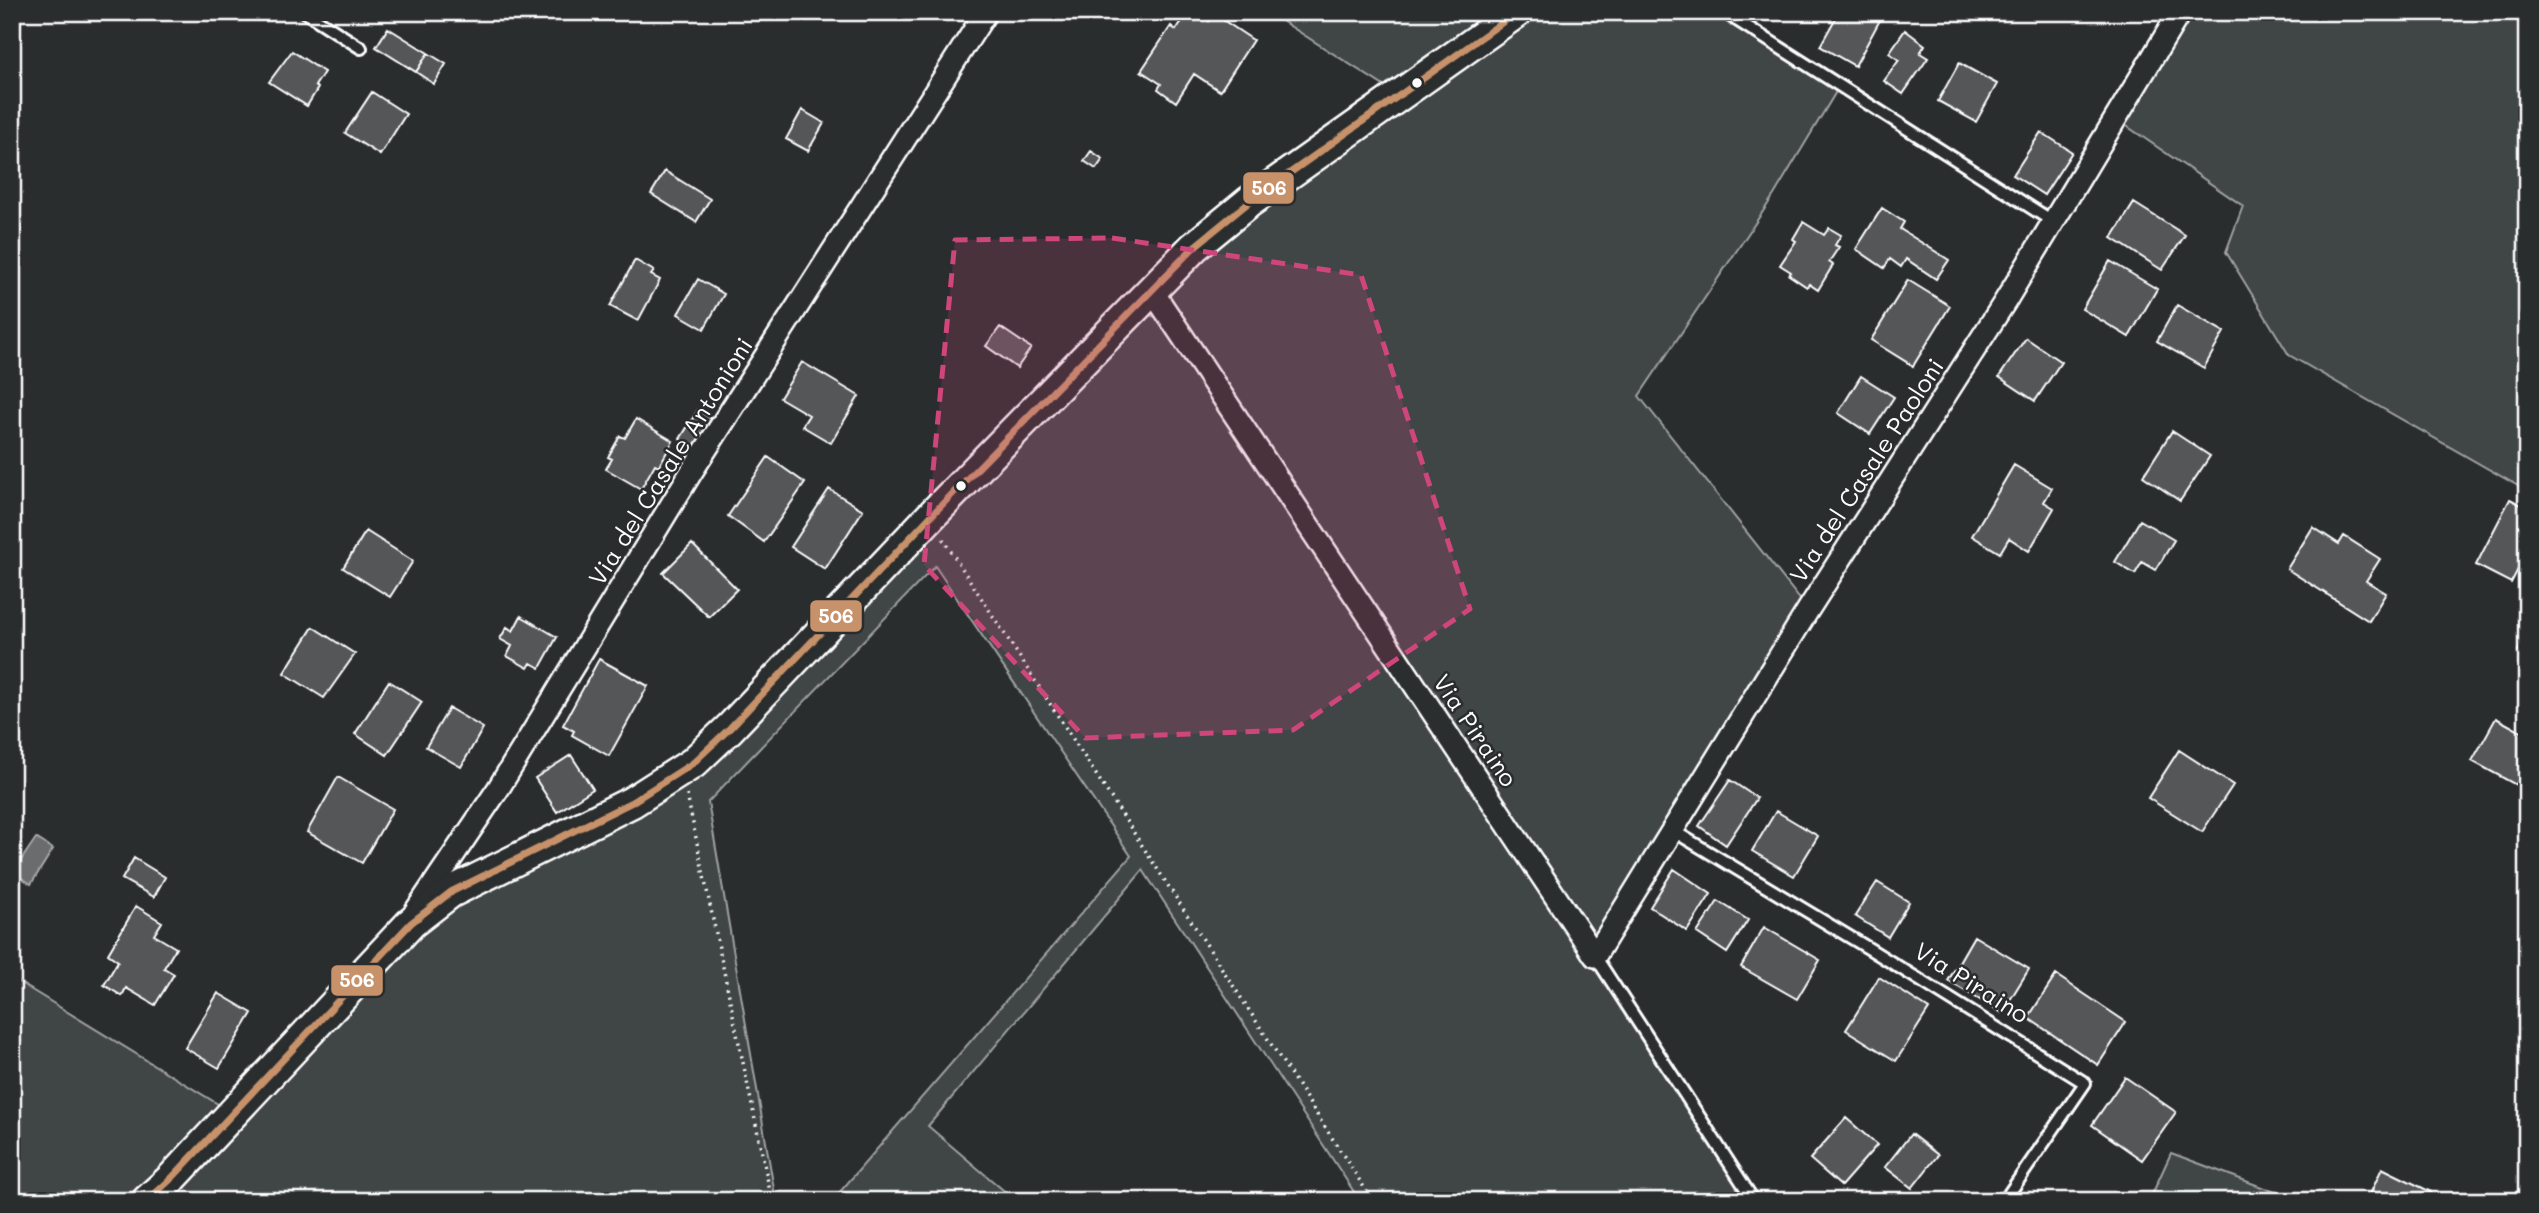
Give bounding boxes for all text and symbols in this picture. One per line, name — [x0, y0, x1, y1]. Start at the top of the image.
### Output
unlabelled marker — [1410, 76, 1424, 90]
line badge: 506 — [1242, 171, 1295, 205]
text: 506 — [1252, 175, 1286, 200]
street label: Via del Casale Antonioni — [581, 331, 759, 591]
street label: Via del Casale Paoloni — [1782, 352, 1950, 588]
unlabelled marker — [954, 479, 968, 493]
line badge: 506 — [809, 599, 863, 633]
text: 506 — [819, 603, 853, 628]
street label: Via Piraino — [1427, 668, 1525, 792]
street label: Via Piraino — [1909, 935, 2035, 1029]
line badge: 506 — [330, 964, 384, 997]
text: 506 — [340, 967, 374, 992]

